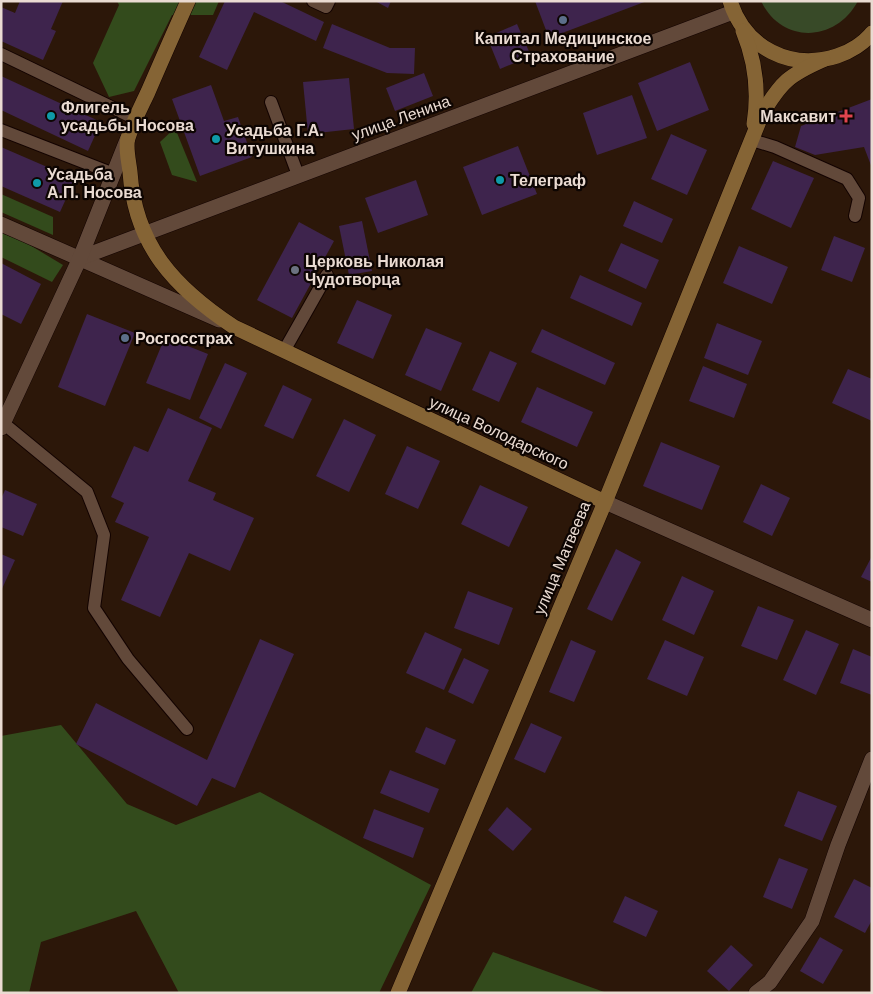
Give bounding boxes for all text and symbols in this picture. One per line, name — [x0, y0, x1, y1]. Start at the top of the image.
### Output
marker: Капитал Медицинское Страхование — [557, 14, 569, 26]
place label: Капитал Медицинское Страхование — [475, 30, 651, 65]
street label: улица Ленина — [350, 92, 453, 144]
place label: Флигель усадьбы Носова — [61, 99, 194, 134]
place label: Максавит — [760, 108, 836, 125]
marker: Флигель усадьбы Носова — [45, 110, 57, 122]
marker: Максавит — [840, 110, 852, 122]
place label: Усадьба Г.А. Витушкина — [226, 122, 324, 157]
marker: Усадьба Г.А. Витушкина — [210, 133, 222, 145]
place label: Усадьба А.П. Носова — [47, 166, 142, 201]
place label: Телеграф — [510, 172, 586, 189]
marker: Телеграф — [494, 174, 506, 186]
marker: Усадьба А.П. Носова — [31, 177, 43, 189]
place label: Церковь Николая Чудотворца — [305, 253, 444, 288]
marker: Церковь Николая Чудотворца — [289, 264, 301, 276]
place label: Росгосстрах — [135, 330, 233, 347]
marker: Росгосстрах — [119, 332, 131, 344]
street label: улица Володарского — [427, 393, 571, 473]
street label: улица Матвеева — [531, 499, 594, 617]

